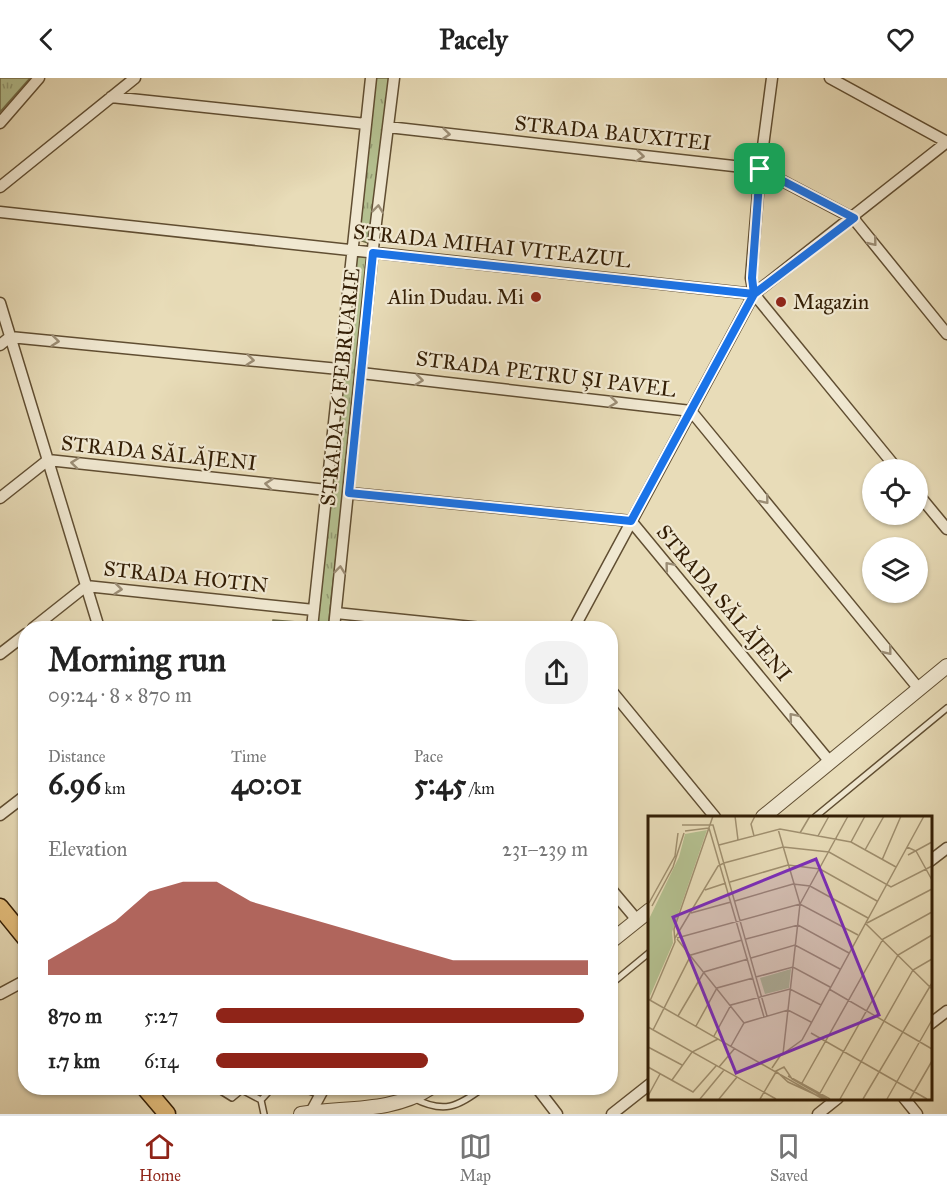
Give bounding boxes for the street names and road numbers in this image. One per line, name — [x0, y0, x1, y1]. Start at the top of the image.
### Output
street label: STRADA BAUXITEI — [513, 110, 713, 156]
street label: STRADA MIHAI VITEAZUL — [352, 218, 633, 274]
street label: STRADA 16 FEBRUARIE — [315, 267, 365, 507]
street label: STRADA PETRU ȘI PAVEL — [415, 345, 678, 403]
street label: STRADA SĂLĂJENI — [60, 430, 258, 476]
street label: STRADA SĂLĂJENI — [651, 519, 797, 687]
street label: STRADA HOTIN — [102, 555, 270, 599]

